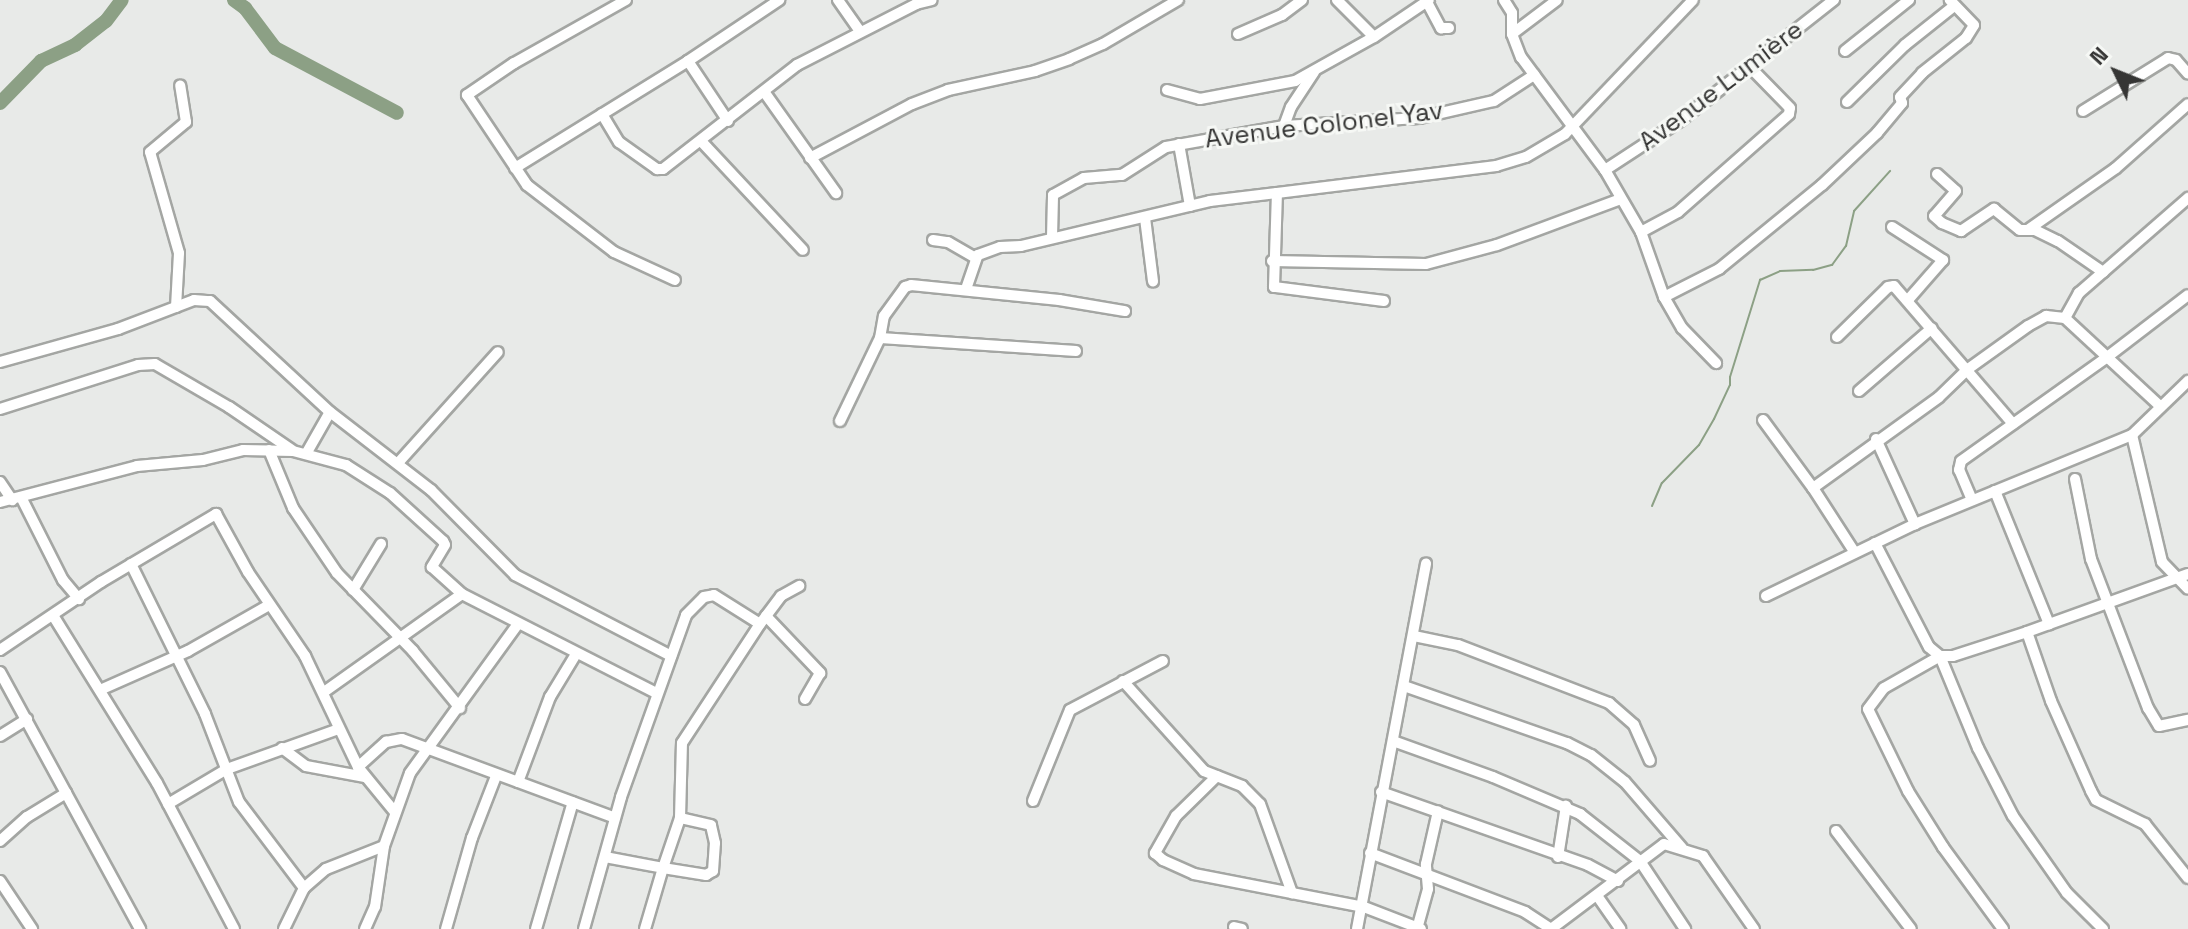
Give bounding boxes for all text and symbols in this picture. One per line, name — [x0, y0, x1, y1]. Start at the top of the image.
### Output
street label: Avenue Lumière — [1633, 14, 1809, 158]
north arrow — [2076, 32, 2156, 112]
text: N — [2083, 41, 2114, 71]
street label: Avenue Colonel Yav — [1203, 95, 1445, 155]

